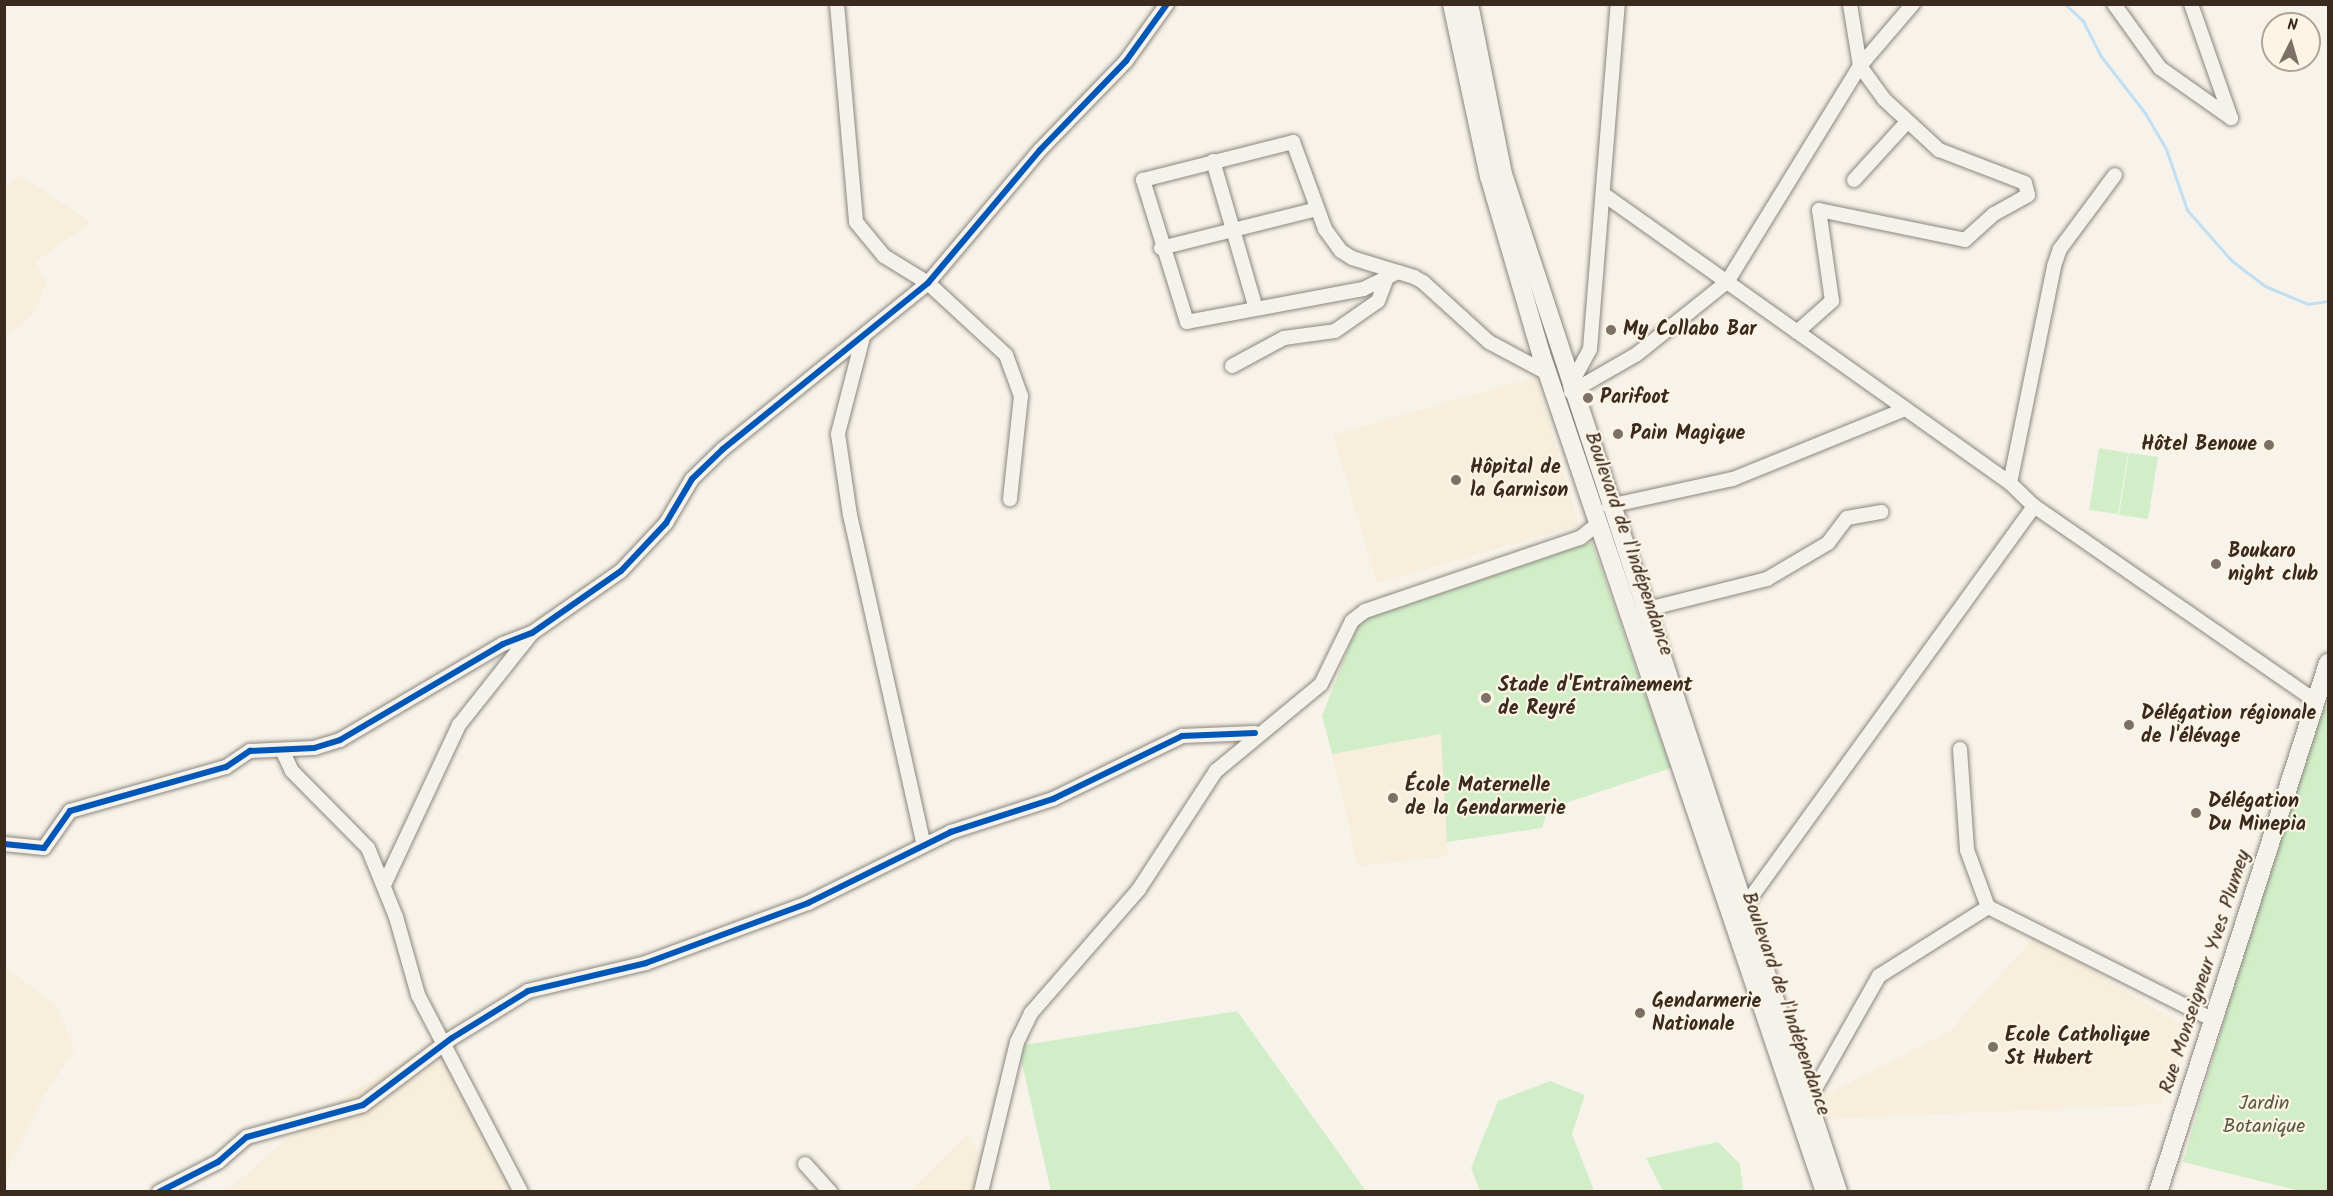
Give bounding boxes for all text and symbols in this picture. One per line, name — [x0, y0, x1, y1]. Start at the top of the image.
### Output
north arrow — [2261, 12, 2321, 72]
text: N — [2286, 13, 2299, 38]
place label: My Collabo Bar — [1623, 318, 1757, 342]
marker: My Collabo Bar — [1604, 323, 1618, 337]
place label: Parifoot — [1600, 386, 1670, 410]
marker: Parifoot — [1581, 391, 1595, 405]
place label: Pain Magique — [1630, 422, 1745, 446]
marker: Pain Magique — [1611, 427, 1625, 441]
street label: Boulevard de l'Indépendance — [1578, 429, 1678, 659]
place label: Hôtel Benoue — [2141, 433, 2257, 457]
marker: Hôtel Benoue — [2262, 438, 2276, 452]
place label: Hôpital de la Garnison — [1470, 456, 1568, 503]
marker: Hôpital de la Garnison — [1447, 471, 1465, 489]
place label: Boukaro night club — [2228, 540, 2318, 587]
marker: Boukaro night club — [2209, 557, 2223, 571]
place label: Stade d'Entraînement de Reyré — [1498, 674, 1693, 721]
marker: Stade d'Entraînement de Reyré — [1479, 691, 1493, 705]
place label: Délégation régionale de l'élévage — [2141, 702, 2316, 749]
marker: Délégation régionale de l'élévage — [2122, 718, 2136, 732]
place label: École Maternelle de la Gendarmerie — [1405, 774, 1566, 821]
place label: Délégation Du Minepia — [2208, 790, 2306, 837]
marker: École Maternelle de la Gendarmerie — [1386, 791, 1400, 805]
marker: Délégation Du Minepia — [2189, 806, 2203, 820]
street label: Rue Monseigneur Yves Plumey — [2155, 847, 2257, 1097]
street label: Boulevard de l'Indépendance — [1735, 889, 1835, 1119]
place label: Gendarmerie Nationale — [1652, 990, 1761, 1037]
marker: Gendarmerie Nationale — [1633, 1006, 1647, 1020]
place label: Ecole Catholique St Hubert — [2005, 1024, 2150, 1071]
marker: Ecole Catholique St Hubert — [1986, 1040, 2000, 1054]
park label: Jardin Botanique — [2223, 1092, 2305, 1139]

